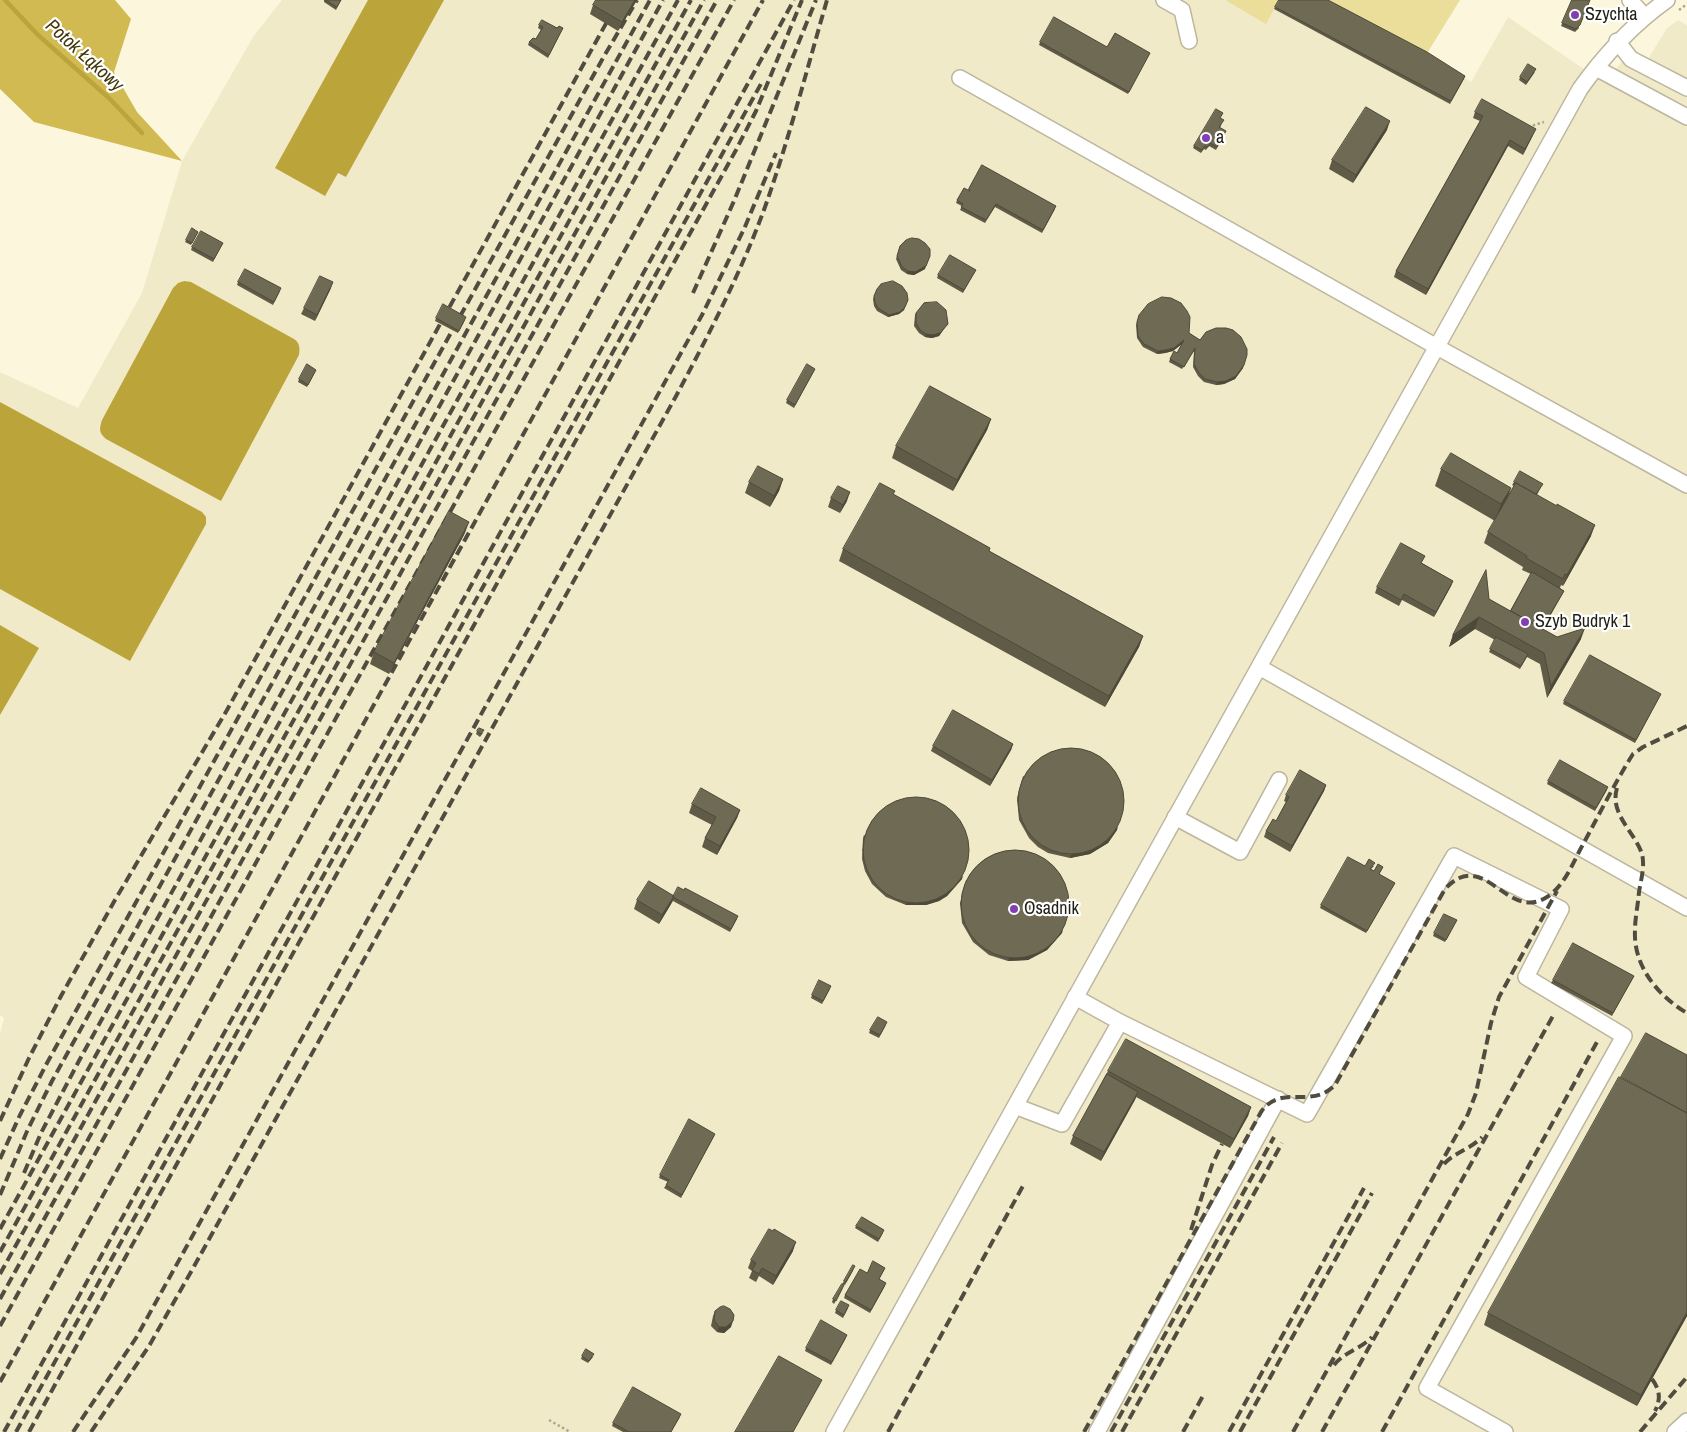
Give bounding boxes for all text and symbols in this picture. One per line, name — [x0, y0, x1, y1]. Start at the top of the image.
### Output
place label: Szychta — [1585, 4, 1638, 26]
marker: Szychta — [1569, 9, 1581, 21]
water label: Potok Łąkowy — [40, 15, 128, 97]
place label: a — [1216, 127, 1224, 149]
marker: a — [1200, 132, 1212, 144]
place label: Szyb Budryk 1 — [1535, 611, 1630, 633]
marker: Szyb Budryk 1 — [1519, 616, 1531, 628]
place label: Osadnik — [1024, 898, 1079, 920]
marker: Osadnik — [1008, 903, 1020, 915]

